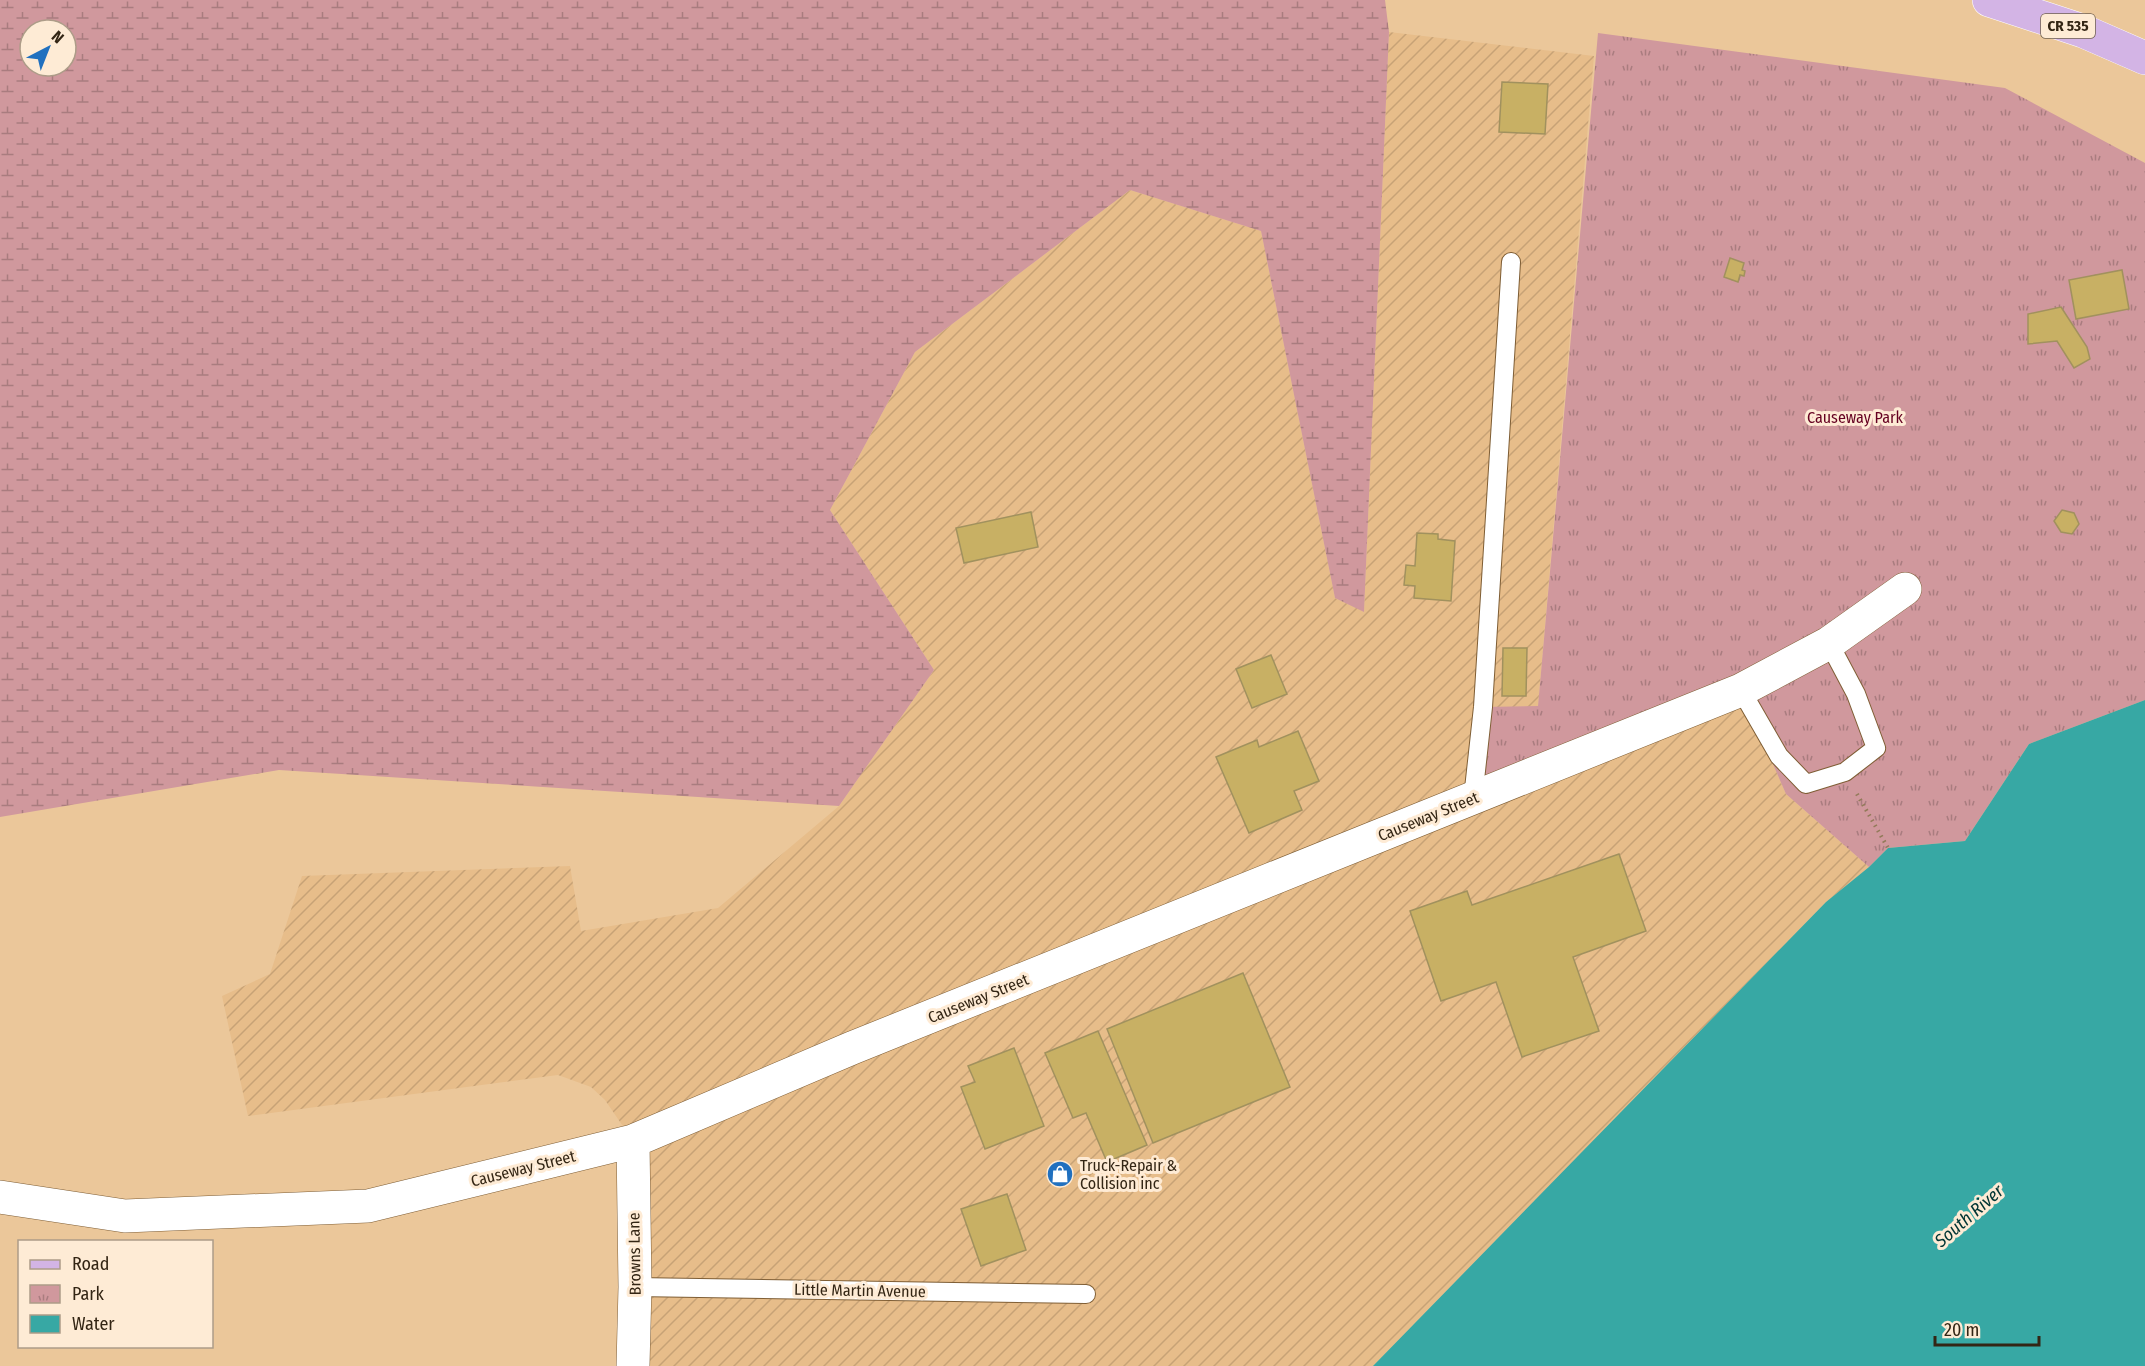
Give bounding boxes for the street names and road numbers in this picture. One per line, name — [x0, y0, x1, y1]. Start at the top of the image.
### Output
road number: CR 535 — [2041, 14, 2095, 38]
street label: Causeway Street — [1375, 787, 1482, 845]
street label: Causeway Street — [925, 969, 1032, 1027]
street label: Causeway Street — [469, 1146, 578, 1191]
street label: Browns Lane — [624, 1212, 645, 1296]
street label: Little Martin Avenue — [794, 1280, 926, 1301]

